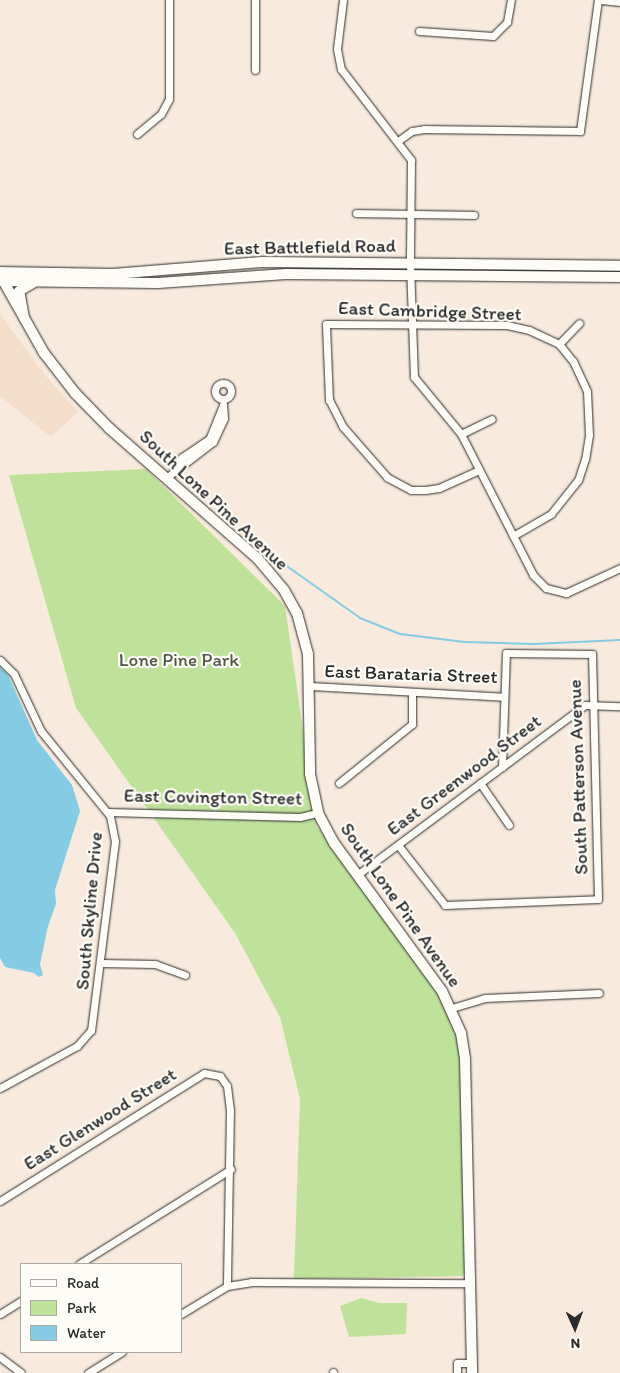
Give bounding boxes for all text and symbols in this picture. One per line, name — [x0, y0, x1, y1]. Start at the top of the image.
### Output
street label: East Battlefield Road — [224, 234, 396, 260]
street label: East Cambridge Street — [337, 296, 523, 326]
street label: South Lone Pine Avenue — [135, 425, 293, 575]
park label: Lone Pine Park — [119, 649, 239, 671]
street label: East Barataria Street — [324, 660, 498, 688]
street label: South Patterson Avenue — [563, 679, 593, 875]
street label: East Greenwood Street — [383, 710, 545, 840]
street label: East Covington Street — [124, 784, 302, 810]
street label: South Lone Pine Avenue — [336, 819, 466, 991]
street label: South Skyline Drive — [71, 831, 107, 991]
street label: East Glenwood Street — [20, 1063, 180, 1175]
legend — [20, 1263, 182, 1353]
text: Road — [67, 1274, 99, 1292]
text: Park — [67, 1299, 97, 1317]
north arrow — [550, 1303, 600, 1353]
text: Water — [67, 1324, 105, 1342]
text: N — [571, 1335, 581, 1352]

